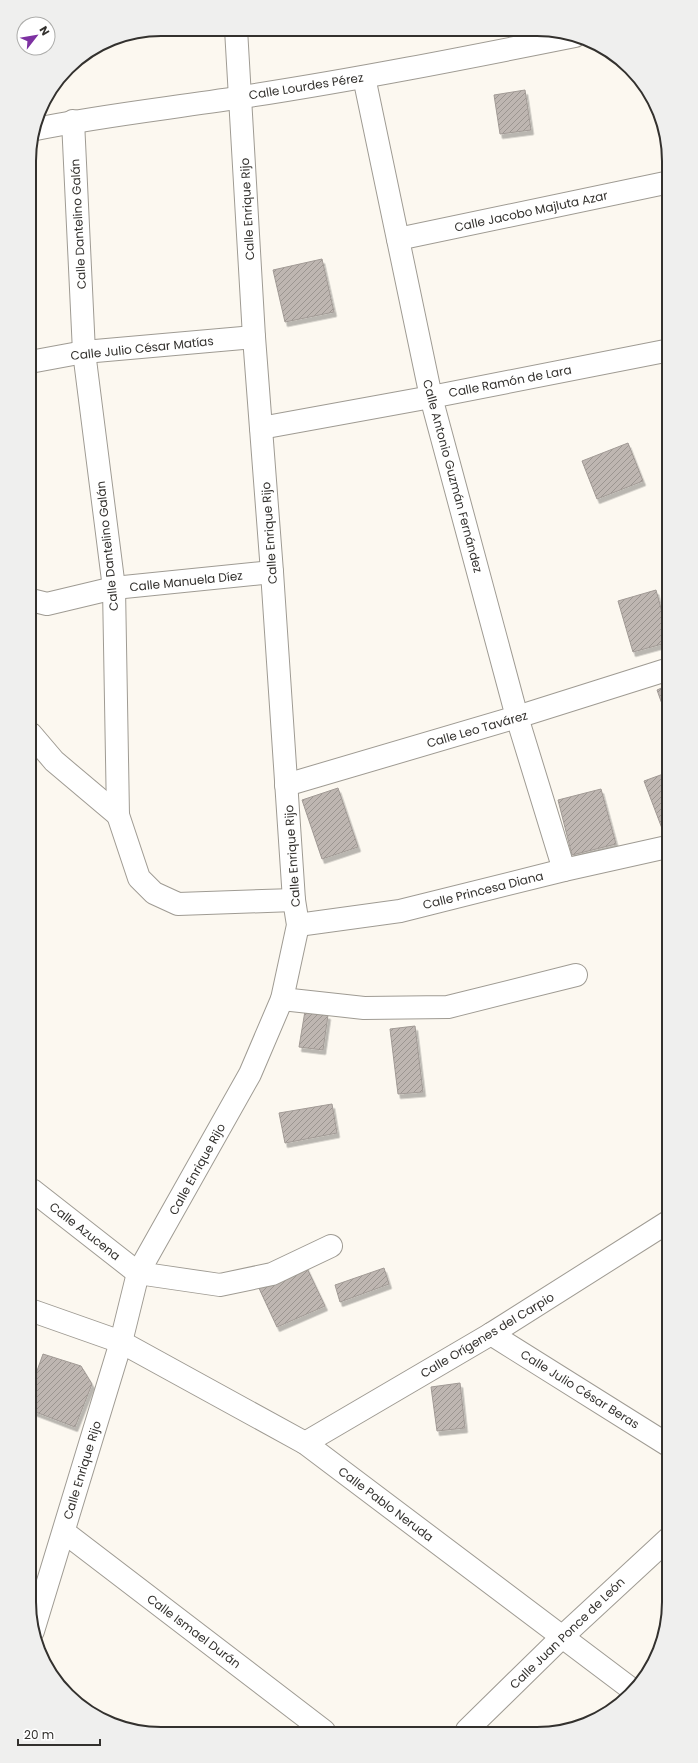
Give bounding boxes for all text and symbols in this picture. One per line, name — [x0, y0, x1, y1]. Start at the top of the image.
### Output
north arrow — [16, 16, 56, 56]
text: N — [36, 23, 54, 39]
street label: Calle Lourdes Pérez — [248, 69, 364, 103]
street label: Calle Enrique Rijo — [236, 157, 258, 261]
street label: Calle Dantelino Galán — [66, 158, 90, 290]
street label: Calle Jacobo Majluta Azar — [453, 186, 610, 236]
street label: Calle Julio César Matías — [70, 332, 214, 364]
street label: Calle Ramón de Lara — [447, 361, 573, 401]
street label: Calle Antonio Guzmán Fernández — [419, 377, 487, 575]
street label: Calle Dantelino Galán — [92, 480, 122, 612]
street label: Calle Enrique Rijo — [257, 481, 281, 585]
street label: Calle Manuela Díez — [129, 567, 243, 595]
street label: Calle Leo Tavárez — [425, 706, 529, 752]
street label: Calle Enrique Rijo — [280, 804, 304, 908]
street label: Calle Princesa Diana — [421, 867, 545, 913]
street label: Calle Enrique Rijo — [165, 1120, 229, 1218]
street label: Calle Azucena — [46, 1198, 124, 1264]
street label: Calle Orígenes del Carpio — [417, 1288, 557, 1382]
street label: Calle Julio César Beras — [517, 1345, 643, 1433]
street label: Calle Enrique Rijo — [59, 1418, 105, 1522]
street label: Calle Pablo Neruda — [335, 1463, 437, 1545]
street label: Calle Juan Ponce de León — [506, 1573, 628, 1693]
street label: Calle Ismael Durán — [143, 1590, 245, 1672]
scale bar — [18, 1721, 100, 1747]
text: 20 m — [24, 1726, 54, 1743]

